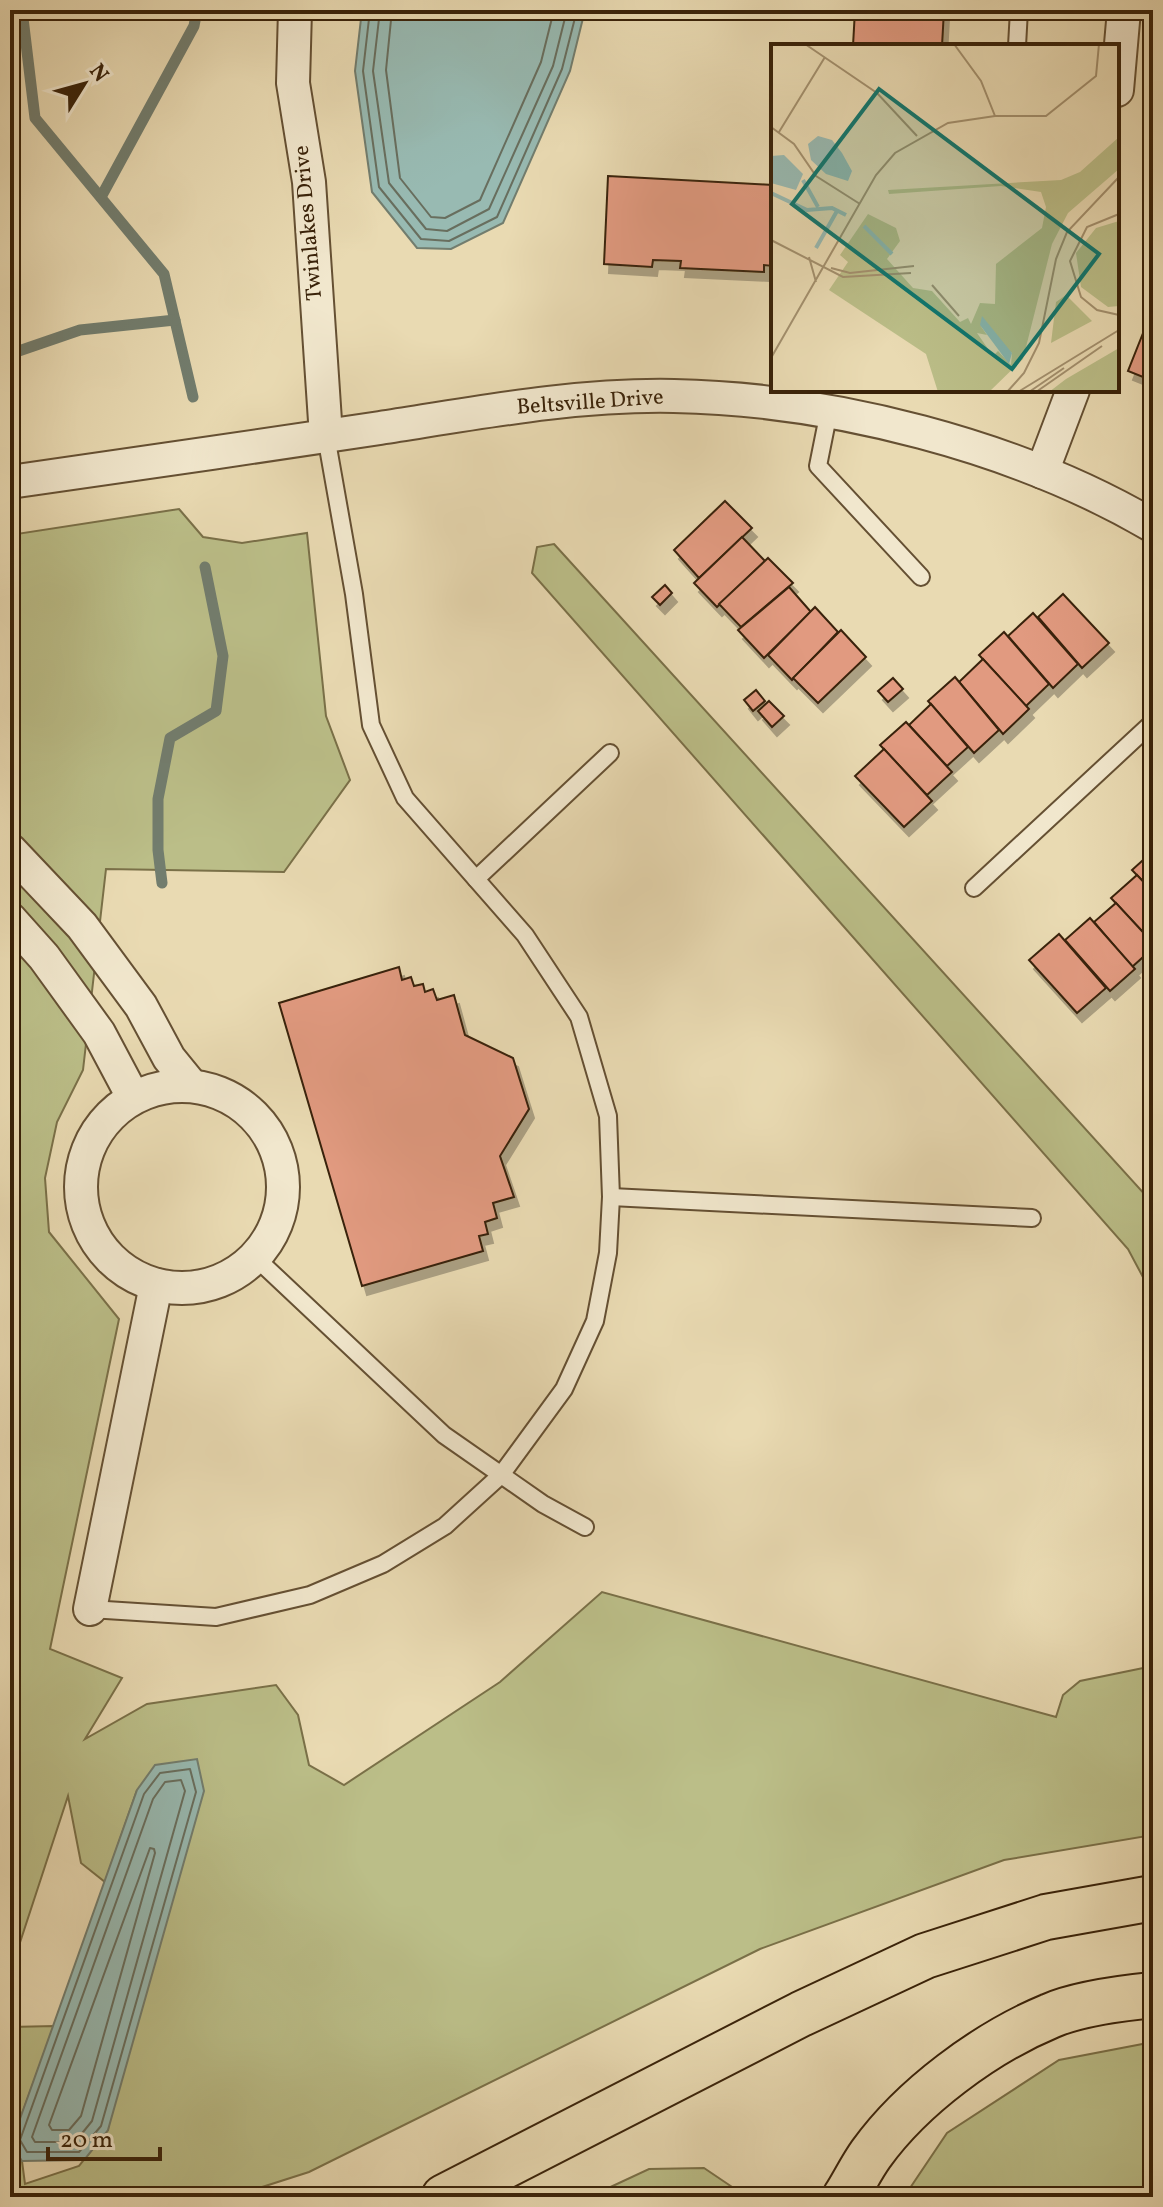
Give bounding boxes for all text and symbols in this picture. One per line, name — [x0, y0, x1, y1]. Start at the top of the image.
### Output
north arrow — [44, 44, 124, 124]
inset map — [771, 44, 1119, 392]
text: N — [81, 58, 115, 89]
street label: Twinlakes Drive — [287, 144, 331, 302]
street label: Beltsville Drive — [515, 382, 665, 424]
scale bar — [48, 2111, 160, 2161]
text: 20 m — [60, 2124, 113, 2158]

